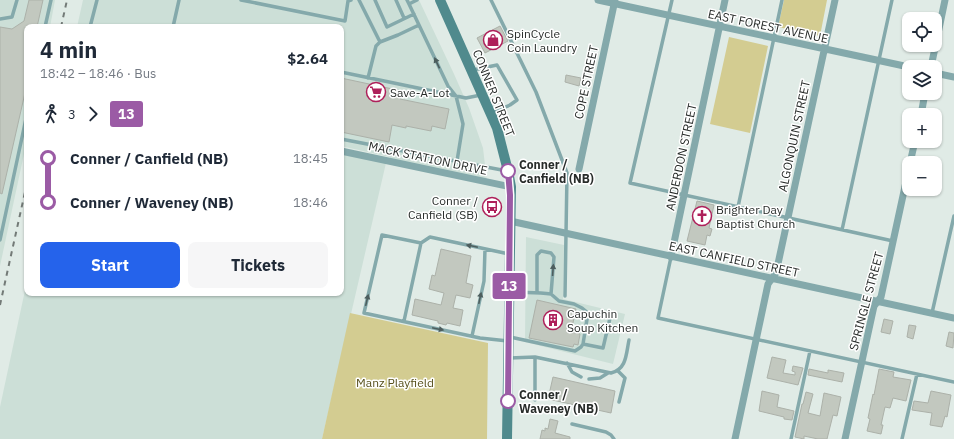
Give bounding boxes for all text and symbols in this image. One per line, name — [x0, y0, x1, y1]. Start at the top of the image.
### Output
street label: EAST FOREST AVENUE — [707, 6, 829, 46]
map controls — [902, 12, 942, 196]
button: locate — [902, 12, 942, 52]
place label: SpinCycle Coin Laundry — [507, 26, 577, 55]
shop icon: SpinCycle Coin Laundry — [482, 29, 504, 51]
text: 4 min — [40, 35, 97, 64]
street label: COPE STREET — [571, 44, 601, 120]
street label: CONNER STREET — [470, 47, 518, 139]
text: $2.64 — [287, 49, 328, 68]
one-way arrow — [434, 57, 440, 69]
button: layers — [902, 60, 942, 100]
text: 18:42 – 18:46 · Bus — [40, 65, 156, 82]
street label: ALGONQUIN STREET — [775, 79, 813, 193]
supermarket icon: Save-A-Lot — [365, 81, 387, 103]
place label: Save-A-Lot — [390, 85, 449, 100]
street label: ANDERDON STREET — [662, 102, 700, 212]
icon: walk — [40, 103, 62, 125]
icon: forward — [82, 103, 104, 125]
text: 13 — [118, 105, 135, 123]
text: 3 — [68, 106, 76, 123]
button: + — [902, 108, 942, 148]
street label: MACK STATION DRIVE — [367, 138, 489, 178]
text: Conner / Canfield (NB) — [70, 149, 228, 168]
text: 18:45 — [293, 150, 328, 167]
button: − — [902, 156, 942, 196]
place label: Conner / Canfield (NB) — [519, 157, 594, 186]
marker: Conner / Canfield (NB) — [500, 163, 516, 179]
text: Conner / Waveney (NB) — [70, 193, 233, 212]
place label: Conner / Canfield (SB) — [408, 193, 478, 222]
text: 18:46 — [293, 194, 328, 211]
bus stop icon: Conner / Canfield (SB) — [481, 196, 503, 218]
place label: Brighter Day Baptist Church — [716, 202, 795, 231]
church icon: Brighter Day Baptist Church — [691, 205, 713, 227]
street label: EAST CANFIELD STREET — [668, 238, 800, 280]
button: Start — [40, 242, 180, 288]
button: Tickets — [188, 242, 328, 288]
one-way arrow — [465, 243, 478, 249]
street label: SPRINGLE STREET — [846, 250, 886, 352]
one-way arrow — [549, 264, 556, 276]
line badge: 13 — [491, 273, 527, 299]
text: 13 — [501, 277, 517, 295]
one-way arrow — [477, 292, 483, 304]
one-way arrow — [364, 294, 370, 307]
place label: Capuchin Soup Kitchen — [567, 306, 638, 335]
building icon: Capuchin Soup Kitchen — [542, 309, 564, 331]
one-way arrow — [432, 326, 444, 332]
park label: Manz Playfield — [356, 375, 434, 390]
place label: Conner / Waveney (NB) — [519, 387, 598, 416]
marker: Conner / Waveney (NB) — [500, 393, 516, 409]

